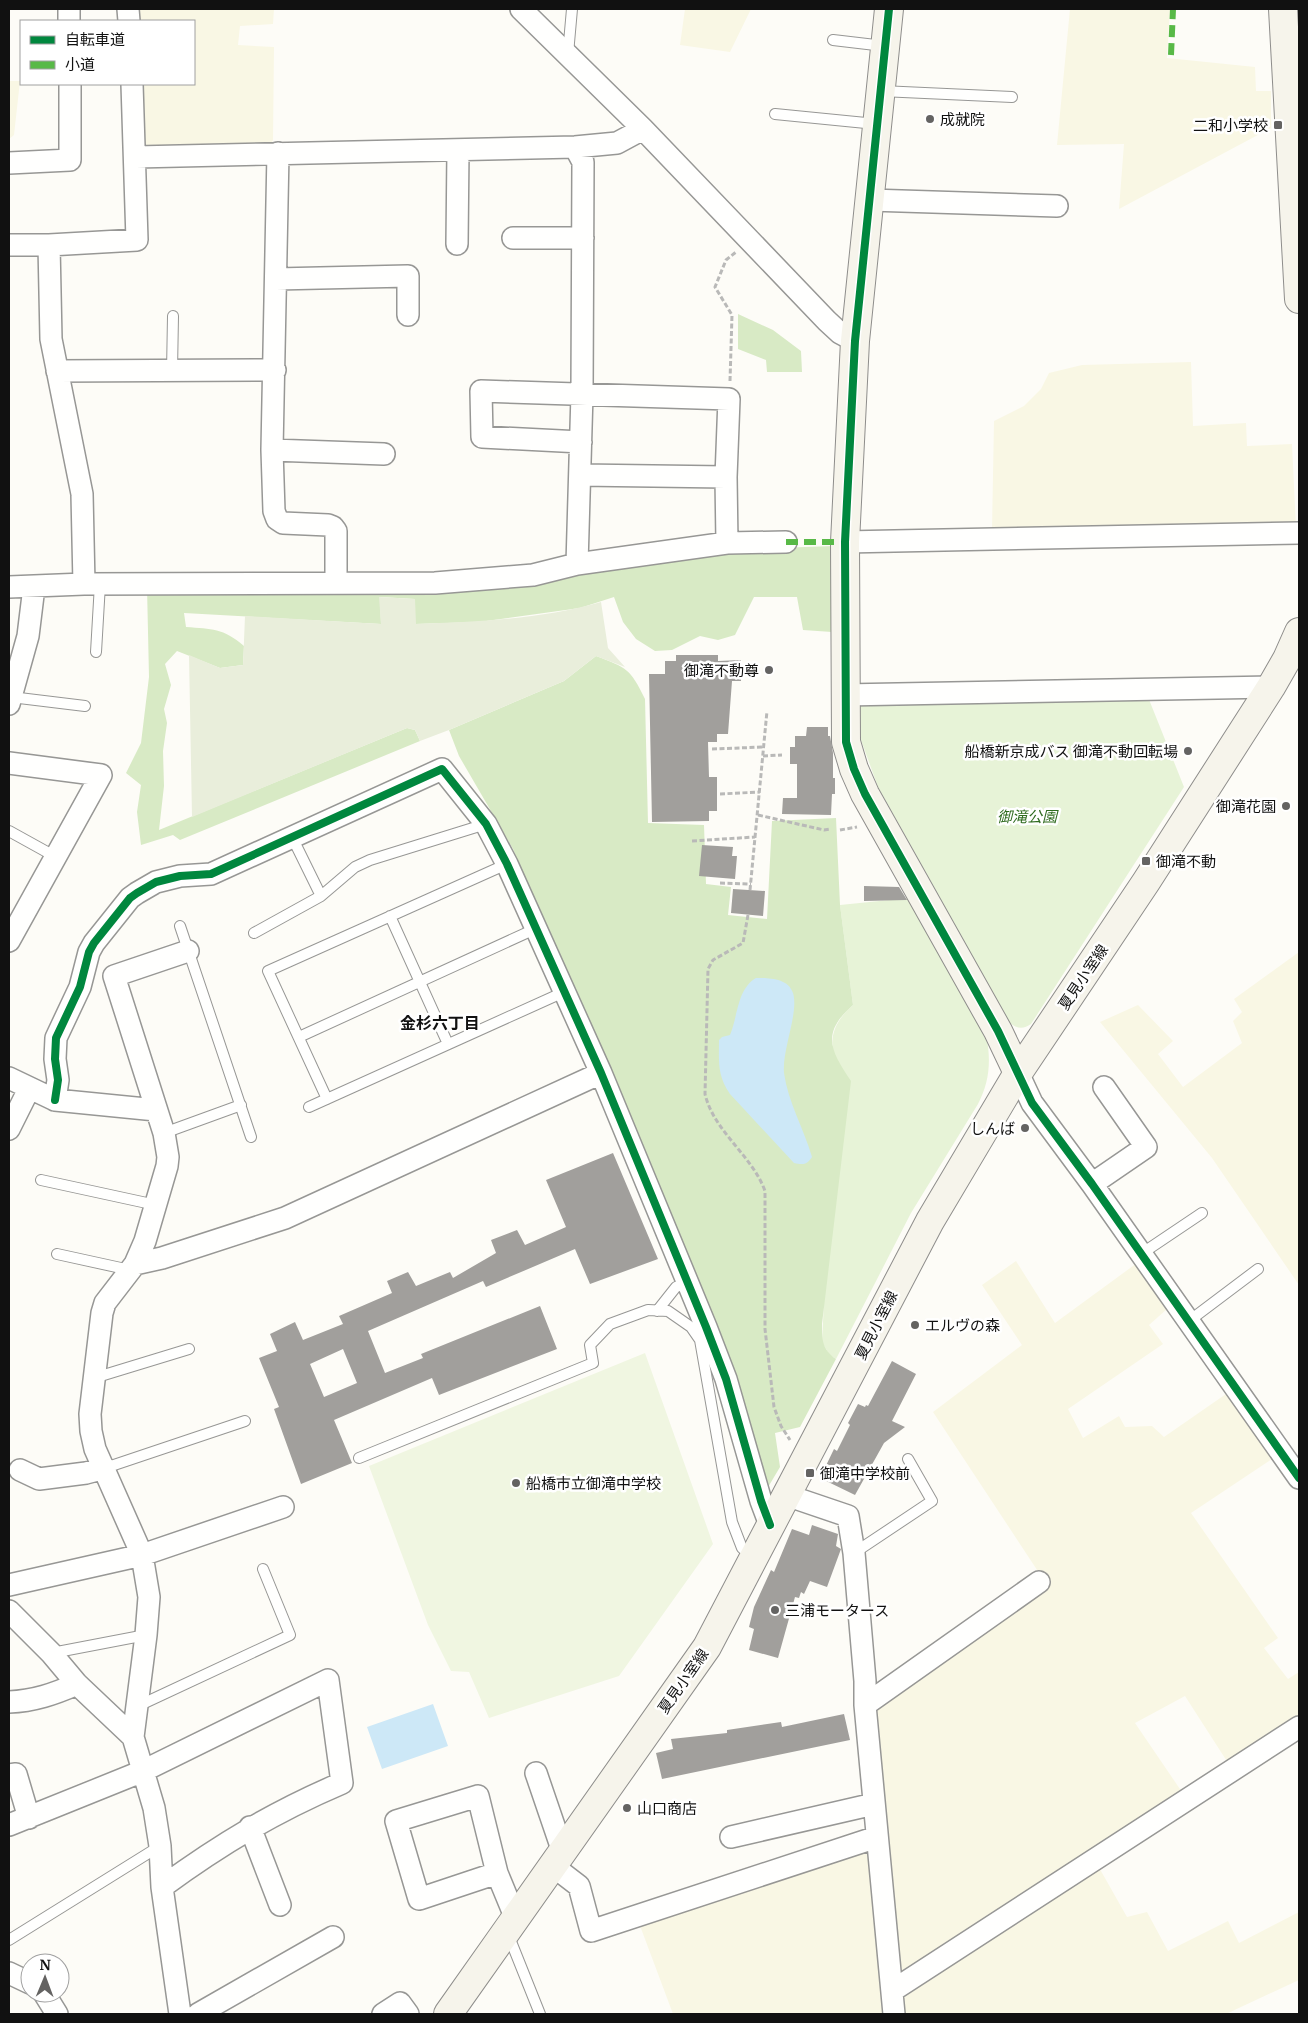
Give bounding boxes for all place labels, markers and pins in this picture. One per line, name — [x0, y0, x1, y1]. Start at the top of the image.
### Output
place label: 成就院 — [940, 110, 985, 129]
marker: 成就院 — [924, 113, 936, 125]
place label: 二和小学校 — [1193, 116, 1268, 135]
marker: 二和小学校 — [1272, 119, 1284, 131]
place label: 御滝不動尊 — [684, 661, 759, 680]
marker: 御滝不動尊 — [763, 664, 775, 676]
place label: 船橋新京成バス 御滝不動回転場 — [964, 742, 1178, 761]
marker: 船橋新京成バス 御滝不動回転場 — [1182, 745, 1194, 757]
place label: 御滝花園 — [1216, 797, 1276, 816]
marker: 御滝花園 — [1280, 800, 1292, 812]
place label: 御滝不動 — [1156, 852, 1216, 871]
marker: 御滝不動 — [1140, 855, 1152, 867]
place label: しんば — [970, 1119, 1015, 1138]
marker: しんば — [1019, 1122, 1031, 1134]
place label: エルヴの森 — [925, 1316, 1000, 1335]
marker: エルヴの森 — [909, 1319, 921, 1331]
place label: 御滝中学校前 — [820, 1464, 910, 1483]
marker: 御滝中学校前 — [804, 1467, 816, 1479]
place label: 船橋市立御滝中学校 — [526, 1474, 661, 1493]
marker: 船橋市立御滝中学校 — [510, 1477, 522, 1489]
place label: 三浦モータース — [785, 1601, 889, 1620]
marker: 三浦モータース — [769, 1604, 781, 1616]
place label: 山口商店 — [637, 1799, 697, 1818]
marker: 山口商店 — [621, 1802, 633, 1814]

